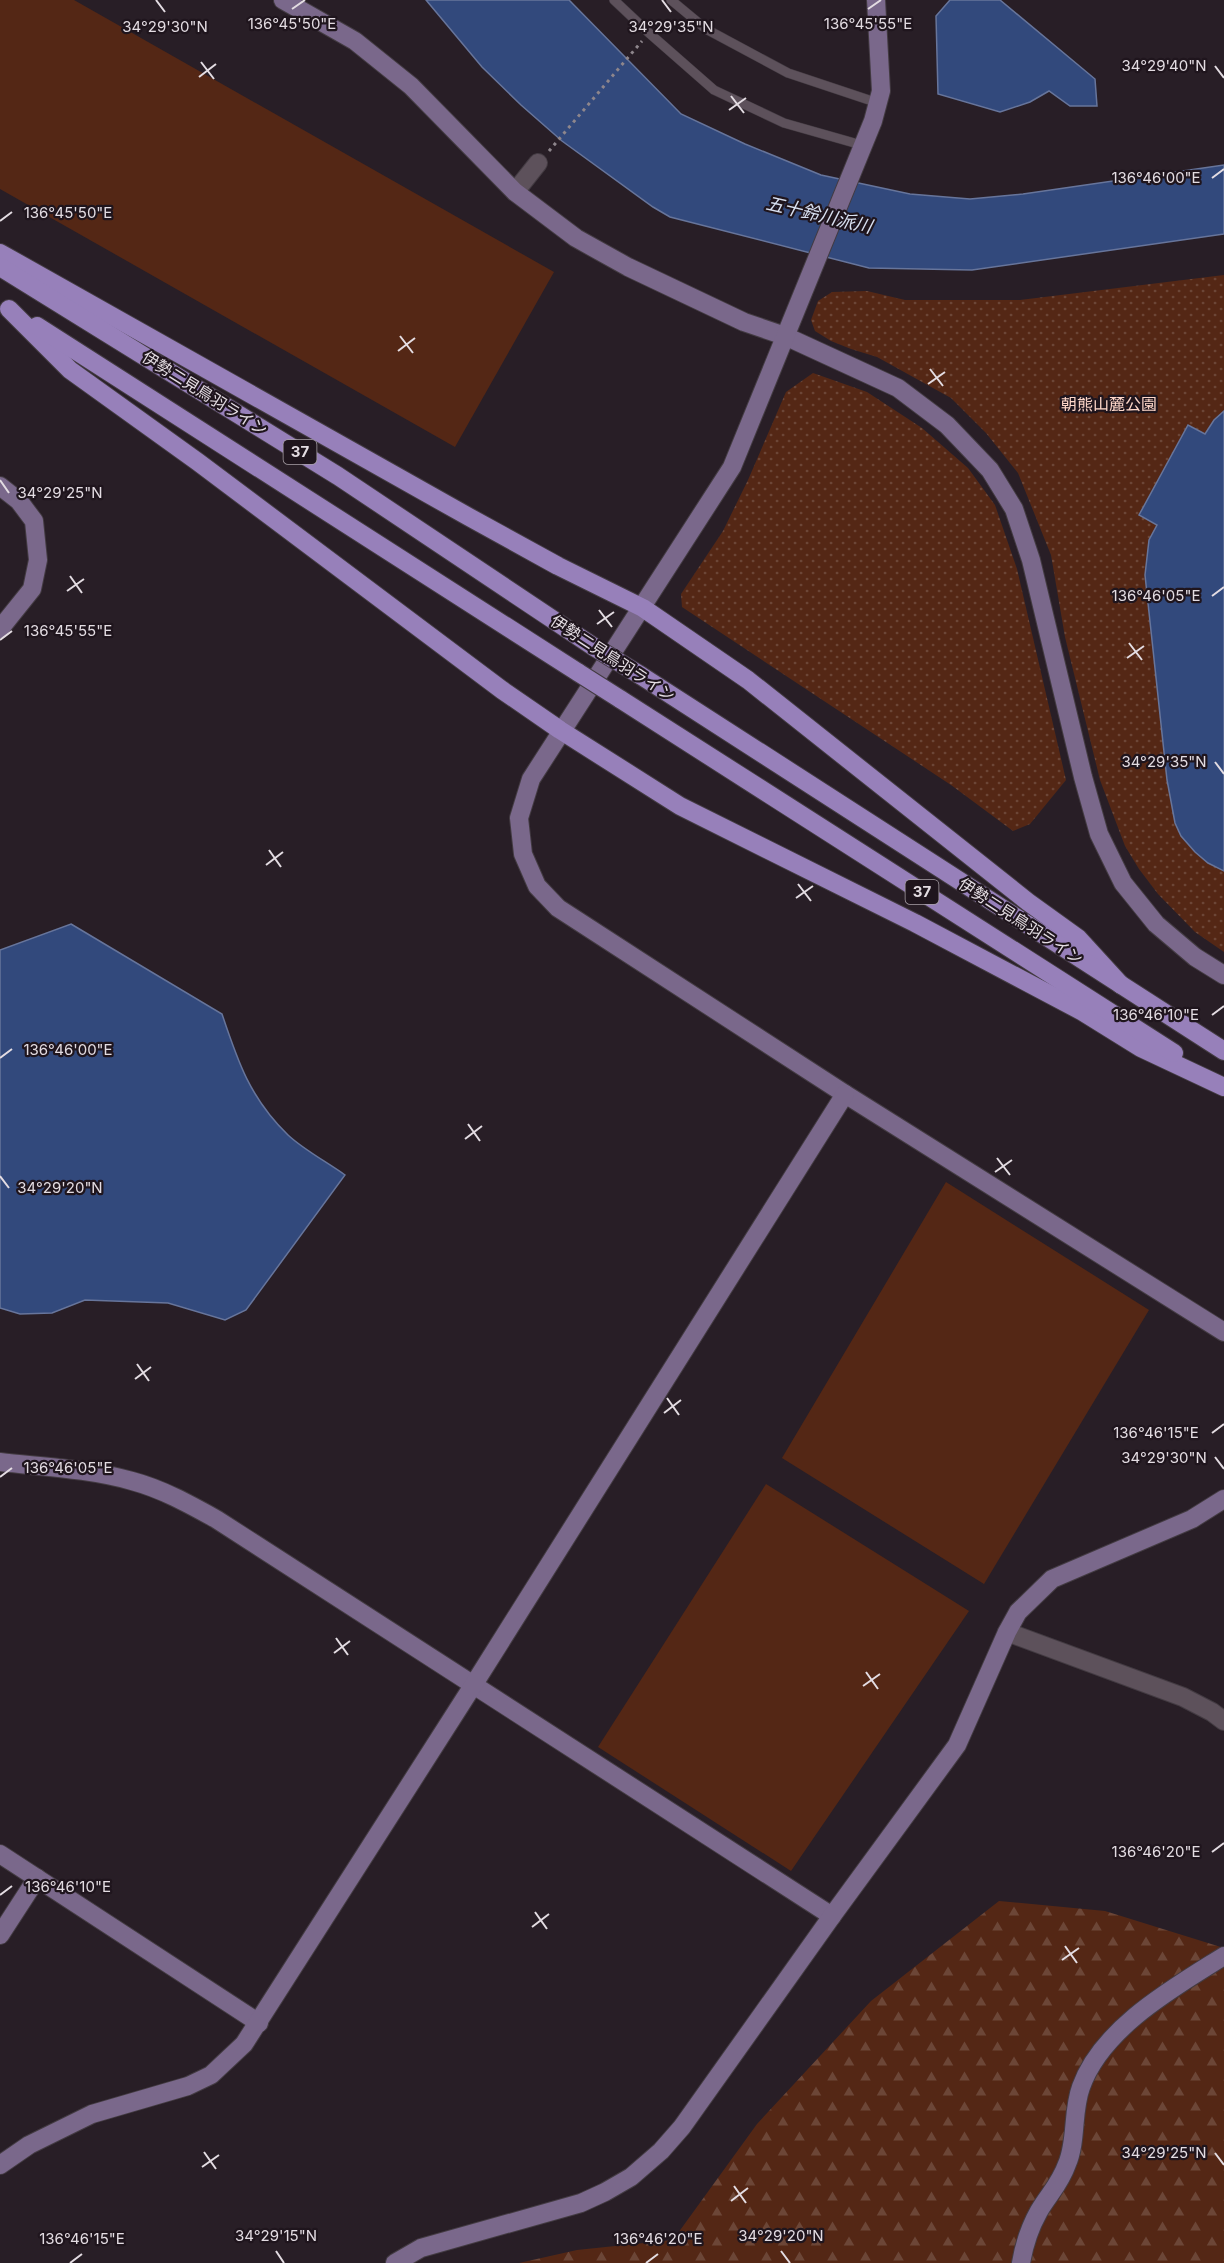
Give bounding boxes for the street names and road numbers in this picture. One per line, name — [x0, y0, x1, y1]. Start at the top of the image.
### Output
street label: 伊勢二見鳥羽ライン — [139, 346, 271, 440]
road number: 37 — [284, 440, 316, 464]
street label: 伊勢二見鳥羽ライン — [547, 610, 679, 706]
street label: 伊勢二見鳥羽ライン — [955, 873, 1087, 969]
road number: 37 — [906, 880, 938, 904]

